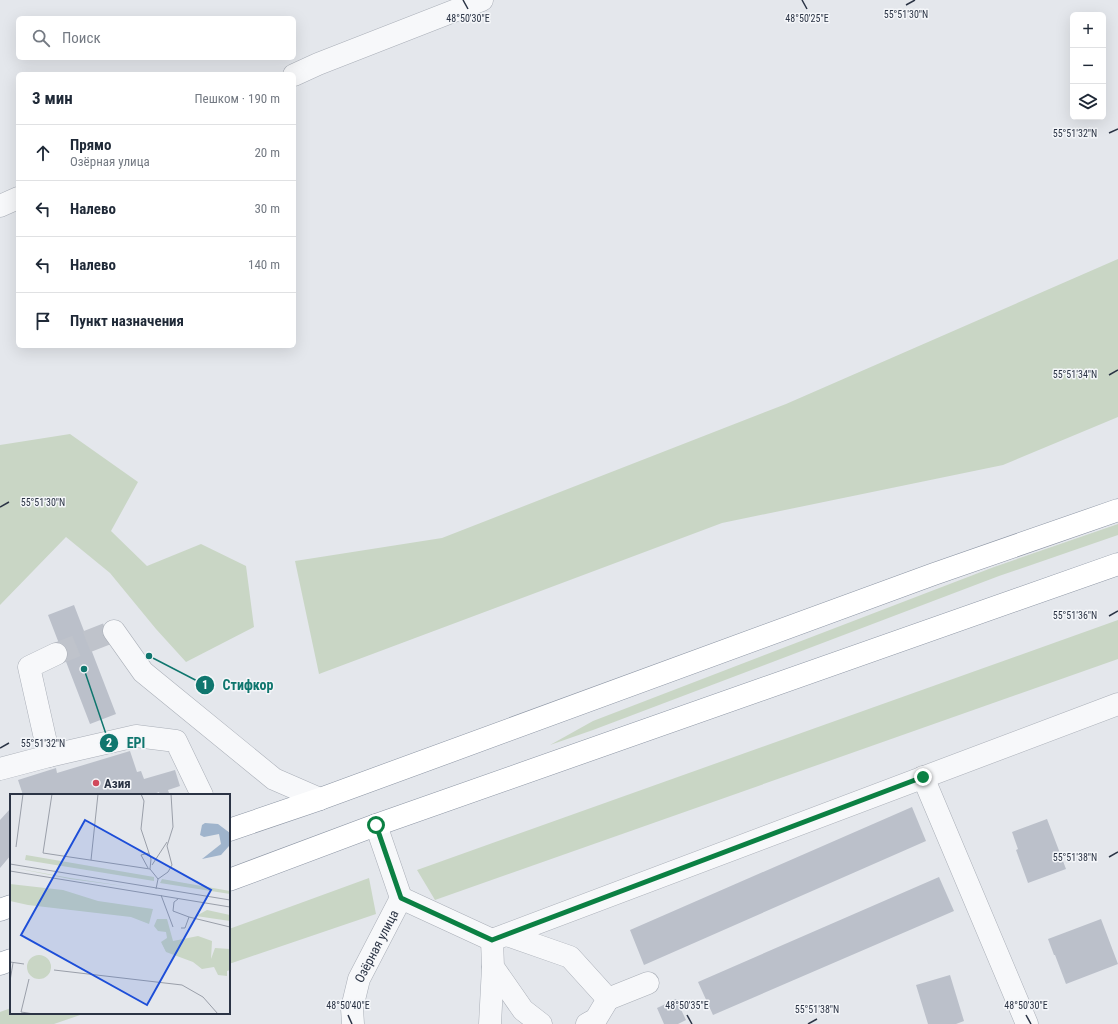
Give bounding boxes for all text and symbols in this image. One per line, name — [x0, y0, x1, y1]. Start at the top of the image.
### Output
text: 55°51'30"N — [884, 9, 928, 20]
map controls — [1070, 12, 1106, 120]
button: + — [1070, 12, 1106, 48]
text: 48°50'30"E — [446, 13, 490, 24]
text: 48°50'25"E — [785, 13, 829, 24]
search box — [16, 16, 296, 60]
icon: search — [30, 27, 52, 49]
text: Поиск — [62, 29, 101, 47]
button: − — [1070, 48, 1106, 84]
button: layers — [1070, 84, 1106, 120]
text: 3 мин — [32, 88, 73, 108]
text: Пешком · 190 m — [194, 91, 280, 106]
text: 55°51'32"N — [1053, 128, 1097, 139]
text: Прямо — [70, 136, 111, 154]
icon: ahead — [32, 142, 54, 164]
text: 20 m — [254, 145, 280, 160]
text: Озёрная улица — [70, 154, 150, 169]
icon: left — [32, 198, 54, 220]
text: Налево — [70, 200, 116, 218]
text: 30 m — [254, 201, 280, 216]
icon: left — [32, 254, 54, 276]
text: Налево — [70, 256, 116, 274]
text: 140 m — [248, 257, 280, 272]
icon: arrive — [32, 310, 54, 332]
text: Пункт назначения — [70, 312, 184, 330]
text: 55°51'34"N — [1053, 369, 1097, 380]
text: 55°51'30"N — [21, 497, 65, 508]
text: 55°51'36"N — [1053, 610, 1097, 621]
callout: Стифкор — [195, 672, 282, 698]
text: Стифкор — [223, 677, 273, 693]
text: 1 — [202, 678, 208, 692]
callout: EPI — [99, 730, 154, 756]
text: EPI — [127, 735, 145, 751]
text: 2 — [106, 736, 112, 750]
text: 55°51'32"N — [21, 738, 65, 749]
route end — [914, 768, 932, 786]
place label: Азия — [104, 776, 131, 791]
marker: Азия — [91, 778, 101, 788]
inset map — [10, 794, 230, 1014]
route start — [367, 816, 385, 834]
text: 55°51'38"N — [1053, 852, 1097, 863]
street label: Озёрная улица — [351, 907, 401, 985]
text: 48°50'40"E — [326, 1000, 370, 1011]
text: 48°50'35"E — [665, 1000, 709, 1011]
text: 48°50'30"E — [1004, 1000, 1048, 1011]
text: 55°51'38"N — [795, 1004, 839, 1015]

